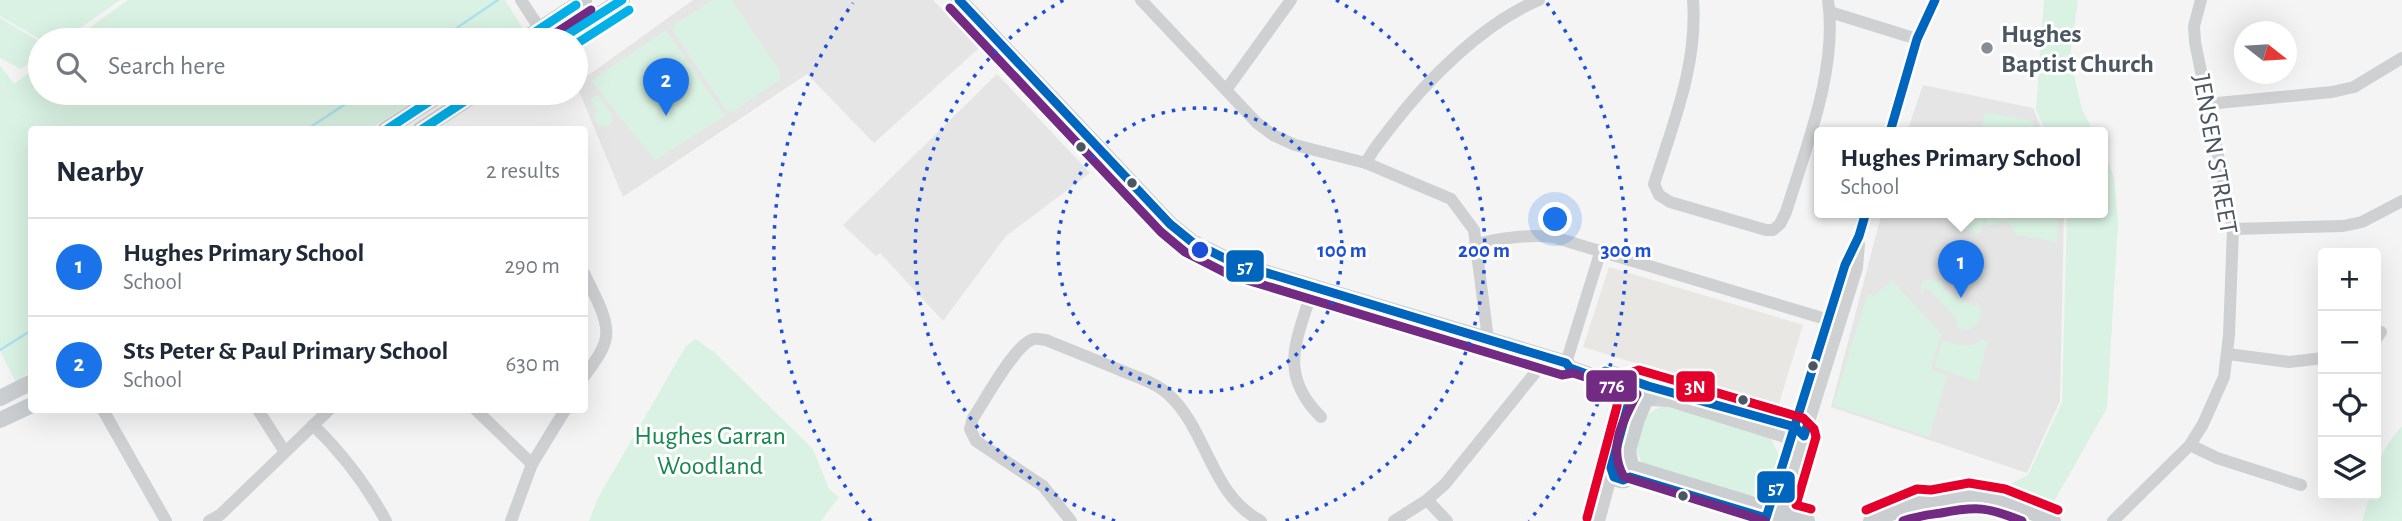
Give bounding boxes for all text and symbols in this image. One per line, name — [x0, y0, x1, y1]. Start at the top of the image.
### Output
place label: Hughes Baptist Church — [2001, 21, 2154, 77]
north arrow — [2234, 21, 2297, 84]
search box — [28, 28, 588, 105]
marker: Hughes Baptist Church — [1979, 40, 1995, 56]
icon: search — [52, 48, 90, 86]
text: Search here — [108, 53, 226, 79]
pin: 2 — [643, 58, 689, 116]
street label: JENSEN STREET — [2188, 72, 2242, 236]
popup — [1814, 127, 2108, 218]
unlabelled marker — [1074, 140, 1088, 154]
text: Hughes Primary School — [1840, 145, 2082, 171]
text: Nearby — [56, 157, 144, 187]
text: 2 results — [486, 160, 560, 183]
unlabelled marker — [1125, 176, 1139, 190]
text: School — [1840, 176, 1900, 199]
your location — [1538, 202, 1572, 236]
centre of rings — [1188, 238, 1212, 262]
text: Hughes Primary School — [123, 240, 364, 266]
text: 100 m — [1317, 240, 1367, 261]
text: 200 m — [1458, 240, 1510, 261]
text: 300 m — [1600, 240, 1652, 261]
pin: 1 — [1938, 240, 1984, 298]
map controls — [2318, 248, 2381, 500]
button: + — [2318, 248, 2381, 311]
line badge: 57 — [1225, 249, 1265, 283]
text: 1 — [75, 255, 83, 278]
text: 290 m — [504, 255, 560, 278]
text: 57 — [1237, 258, 1253, 277]
text: School — [123, 271, 182, 294]
button: − — [2318, 311, 2381, 374]
text: Sts Peter & Paul Primary School — [123, 338, 448, 364]
text: 2 — [74, 353, 84, 376]
text: 630 m — [505, 353, 560, 376]
unlabelled marker — [1806, 359, 1820, 373]
text: School — [123, 369, 182, 392]
line badge: 776 — [1585, 369, 1638, 403]
line badge: 3N — [1675, 370, 1716, 403]
button: locate — [2318, 374, 2381, 437]
text: 776 — [1599, 377, 1625, 396]
text: 3N — [1684, 378, 1706, 397]
unlabelled marker — [1736, 393, 1750, 407]
park label: Hughes Garran Woodland — [634, 423, 786, 479]
button: layers — [2318, 437, 2381, 500]
line badge: 57 — [1756, 470, 1796, 504]
text: 57 — [1768, 479, 1784, 498]
unlabelled marker — [1676, 489, 1690, 503]

